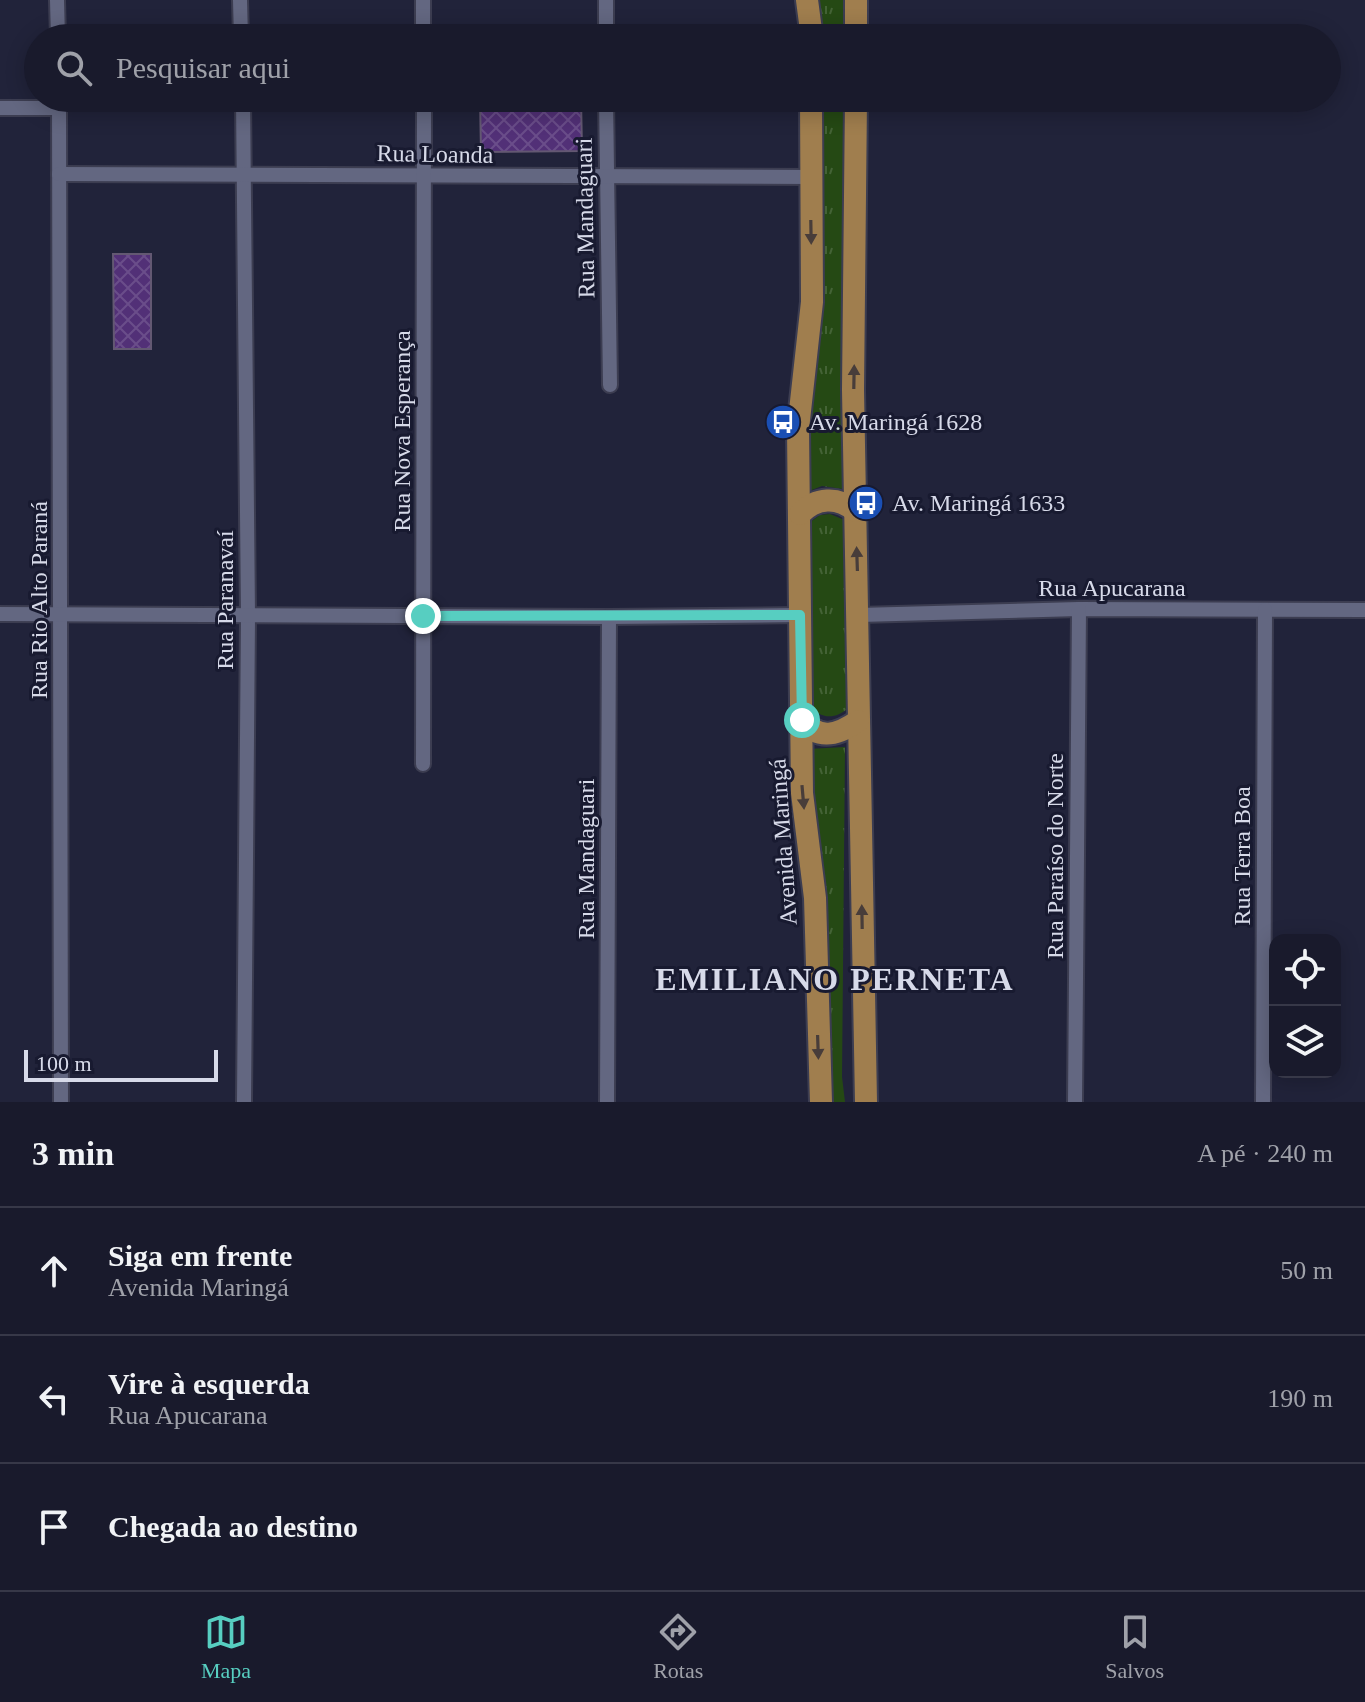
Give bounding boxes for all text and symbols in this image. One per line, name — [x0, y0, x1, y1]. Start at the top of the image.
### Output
search box — [24, 24, 1341, 112]
icon: search — [52, 46, 96, 90]
text: Pesquisar aqui — [116, 51, 290, 84]
street label: Rua Mandaguari — [571, 137, 599, 299]
street label: Rua Loanda — [376, 140, 494, 168]
one-way arrow — [805, 220, 817, 245]
street label: Rua Nova Esperança — [389, 330, 415, 532]
one-way arrow — [847, 364, 860, 389]
bus stop icon: Av. Maringá 1628 — [764, 403, 802, 441]
place label: Av. Maringá 1628 — [809, 409, 982, 435]
bus stop icon: Av. Maringá 1633 — [847, 484, 885, 522]
place label: Av. Maringá 1633 — [892, 490, 1065, 516]
street label: Rua Rio Alto Paraná — [26, 501, 52, 699]
street label: Rua Paranavaí — [212, 530, 238, 670]
one-way arrow — [851, 546, 864, 571]
street label: Rua Apucarana — [1038, 575, 1186, 601]
route end — [405, 598, 441, 634]
route start — [784, 702, 820, 738]
street label: Rua Paraíso do Norte — [1042, 753, 1068, 959]
street label: Avenida Maringá — [764, 758, 802, 926]
street label: Rua Mandaguari — [573, 778, 599, 939]
one-way arrow — [797, 785, 810, 810]
street label: Rua Terra Boa — [1229, 786, 1255, 926]
one-way arrow — [856, 904, 869, 929]
map controls — [1269, 934, 1341, 1078]
button: locate — [1269, 934, 1341, 1006]
district label: EMILIANO PERNETA — [655, 961, 1015, 997]
button: layers — [1269, 1006, 1341, 1078]
one-way arrow — [812, 1035, 825, 1060]
scale bar — [24, 1046, 218, 1082]
text: 100 m — [36, 1051, 92, 1076]
text: 3 min — [32, 1135, 114, 1172]
text: A pé · 240 m — [1197, 1139, 1333, 1168]
text: Siga em frente — [108, 1239, 292, 1272]
icon: ahead — [32, 1249, 76, 1293]
text: 50 m — [1280, 1256, 1333, 1285]
text: Avenida Maringá — [108, 1273, 289, 1302]
text: Vire à esquerda — [108, 1367, 310, 1400]
icon: left — [32, 1377, 76, 1421]
text: 190 m — [1267, 1384, 1333, 1413]
text: Rua Apucarana — [108, 1401, 268, 1430]
icon: arrive — [32, 1505, 76, 1549]
text: Chegada ao destino — [108, 1510, 358, 1543]
tab: Mapa — [201, 1610, 251, 1684]
tab: Rotas — [653, 1610, 703, 1684]
tab: Salvos — [1105, 1610, 1164, 1684]

